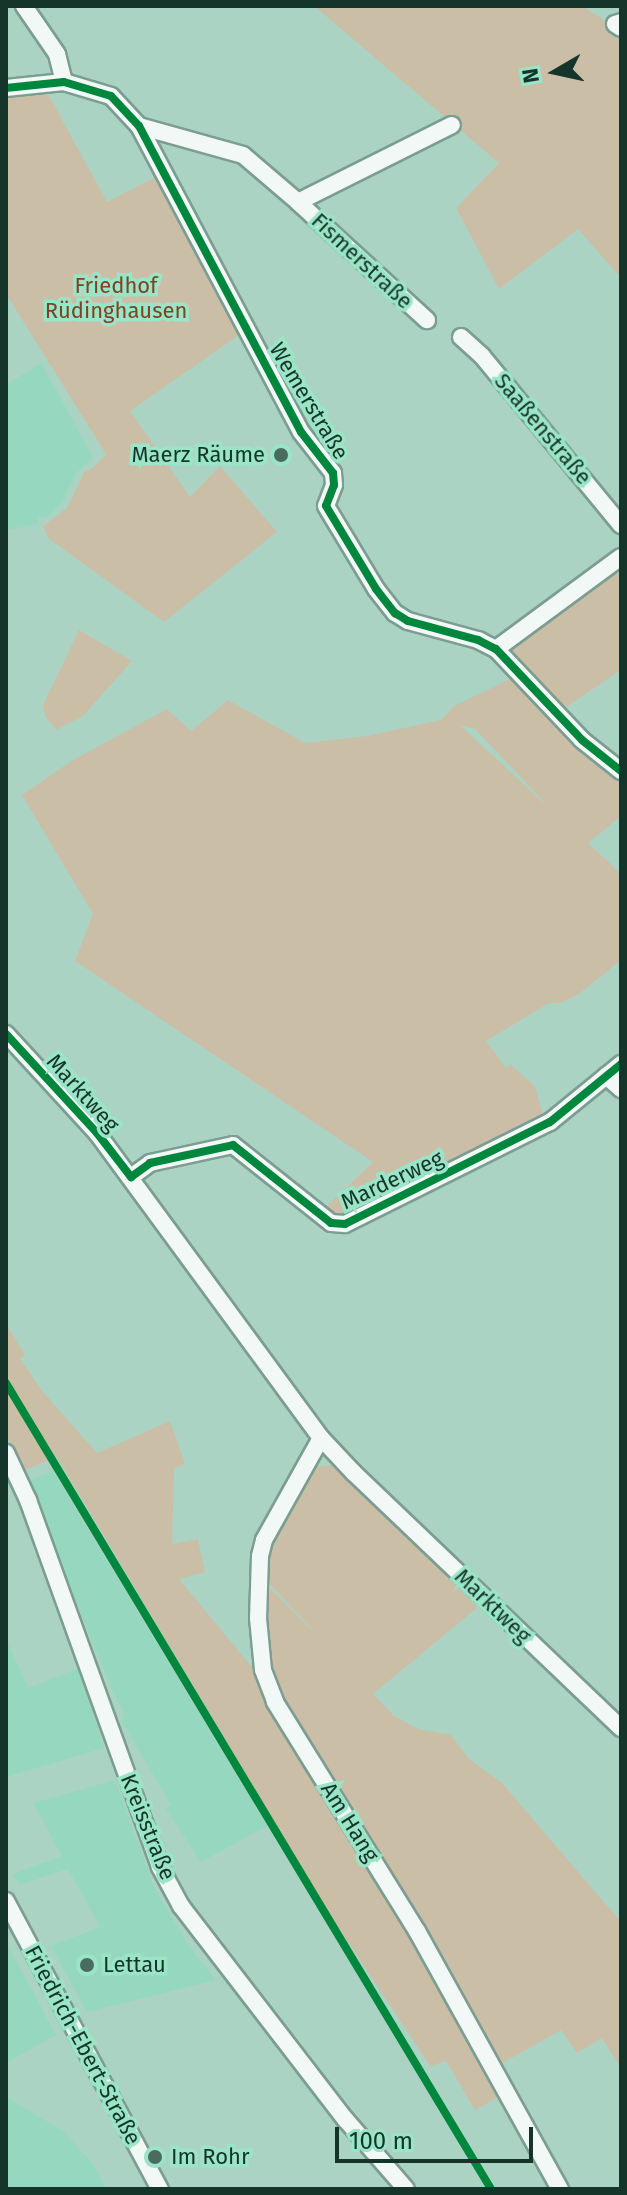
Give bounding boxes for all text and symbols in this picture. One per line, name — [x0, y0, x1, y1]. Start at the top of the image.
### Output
north arrow — [515, 32, 595, 112]
text: N — [516, 67, 545, 85]
street label: Fismerstraße — [306, 208, 418, 314]
park label: Friedhof Rüdinghausen — [45, 272, 187, 324]
street label: Wemerstraße — [264, 338, 354, 464]
street label: Saaßenstraße — [489, 368, 597, 490]
place label: Maerz Räume — [132, 442, 265, 468]
marker: Maerz Räume — [272, 446, 290, 464]
street label: Marktweg — [41, 1049, 125, 1137]
street label: Marderweg — [337, 1145, 447, 1215]
street label: Marktweg — [449, 1563, 537, 1649]
street label: Kreisstraße — [115, 1770, 181, 1884]
street label: Am Hang — [315, 1777, 385, 1867]
street label: Friedrich-Ebert-Straße — [19, 1941, 147, 2149]
place label: Lettau — [103, 1952, 166, 1978]
marker: Lettau — [78, 1956, 96, 1974]
scale bar — [339, 2111, 537, 2161]
text: 100 m — [349, 2127, 413, 2155]
place label: Im Rohr — [171, 2144, 249, 2170]
marker: Im Rohr — [146, 2148, 164, 2166]

